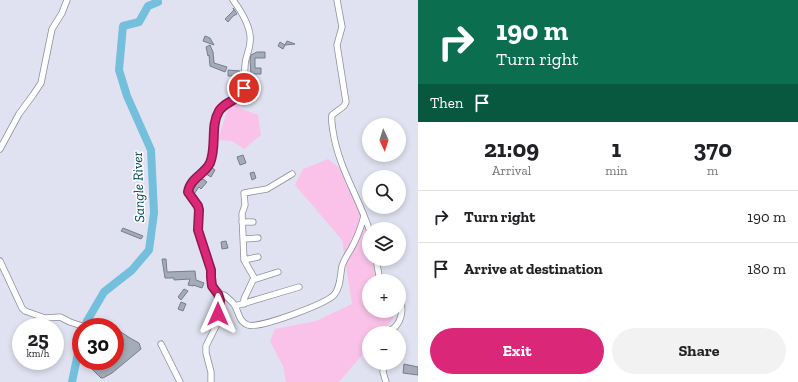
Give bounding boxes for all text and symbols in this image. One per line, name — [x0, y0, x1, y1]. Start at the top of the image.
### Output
text: 190 m — [496, 14, 568, 47]
icon: right — [430, 16, 482, 68]
text: Turn right — [496, 48, 578, 70]
pin — [227, 71, 261, 105]
icon: arrive — [233, 77, 255, 99]
icon: arrive — [471, 92, 493, 114]
text: Then — [430, 94, 463, 112]
north arrow — [362, 118, 406, 162]
map controls — [362, 118, 406, 370]
text: 21:09 — [484, 134, 539, 163]
text: 1 — [611, 134, 621, 163]
text: 370 — [693, 134, 732, 163]
water label: Sangle River — [129, 151, 148, 223]
text: Arrival — [492, 163, 531, 178]
text: min — [605, 163, 627, 178]
text: m — [707, 163, 718, 178]
button: search — [362, 170, 406, 214]
icon: right — [430, 206, 452, 228]
text: Turn right — [464, 208, 535, 226]
text: 190 m — [747, 208, 786, 226]
button: layers — [362, 222, 406, 266]
icon: arrive — [430, 258, 452, 280]
text: Arrive at destination — [464, 260, 603, 278]
text: 180 m — [747, 260, 786, 278]
button: + — [362, 274, 406, 318]
position arrow — [197, 293, 239, 335]
speed limit sign: 30 — [72, 318, 124, 370]
button: − — [362, 326, 406, 370]
text: 25 — [27, 327, 49, 351]
button: Exit — [430, 328, 604, 374]
button: Share — [612, 328, 786, 374]
text: km/h — [27, 348, 49, 360]

